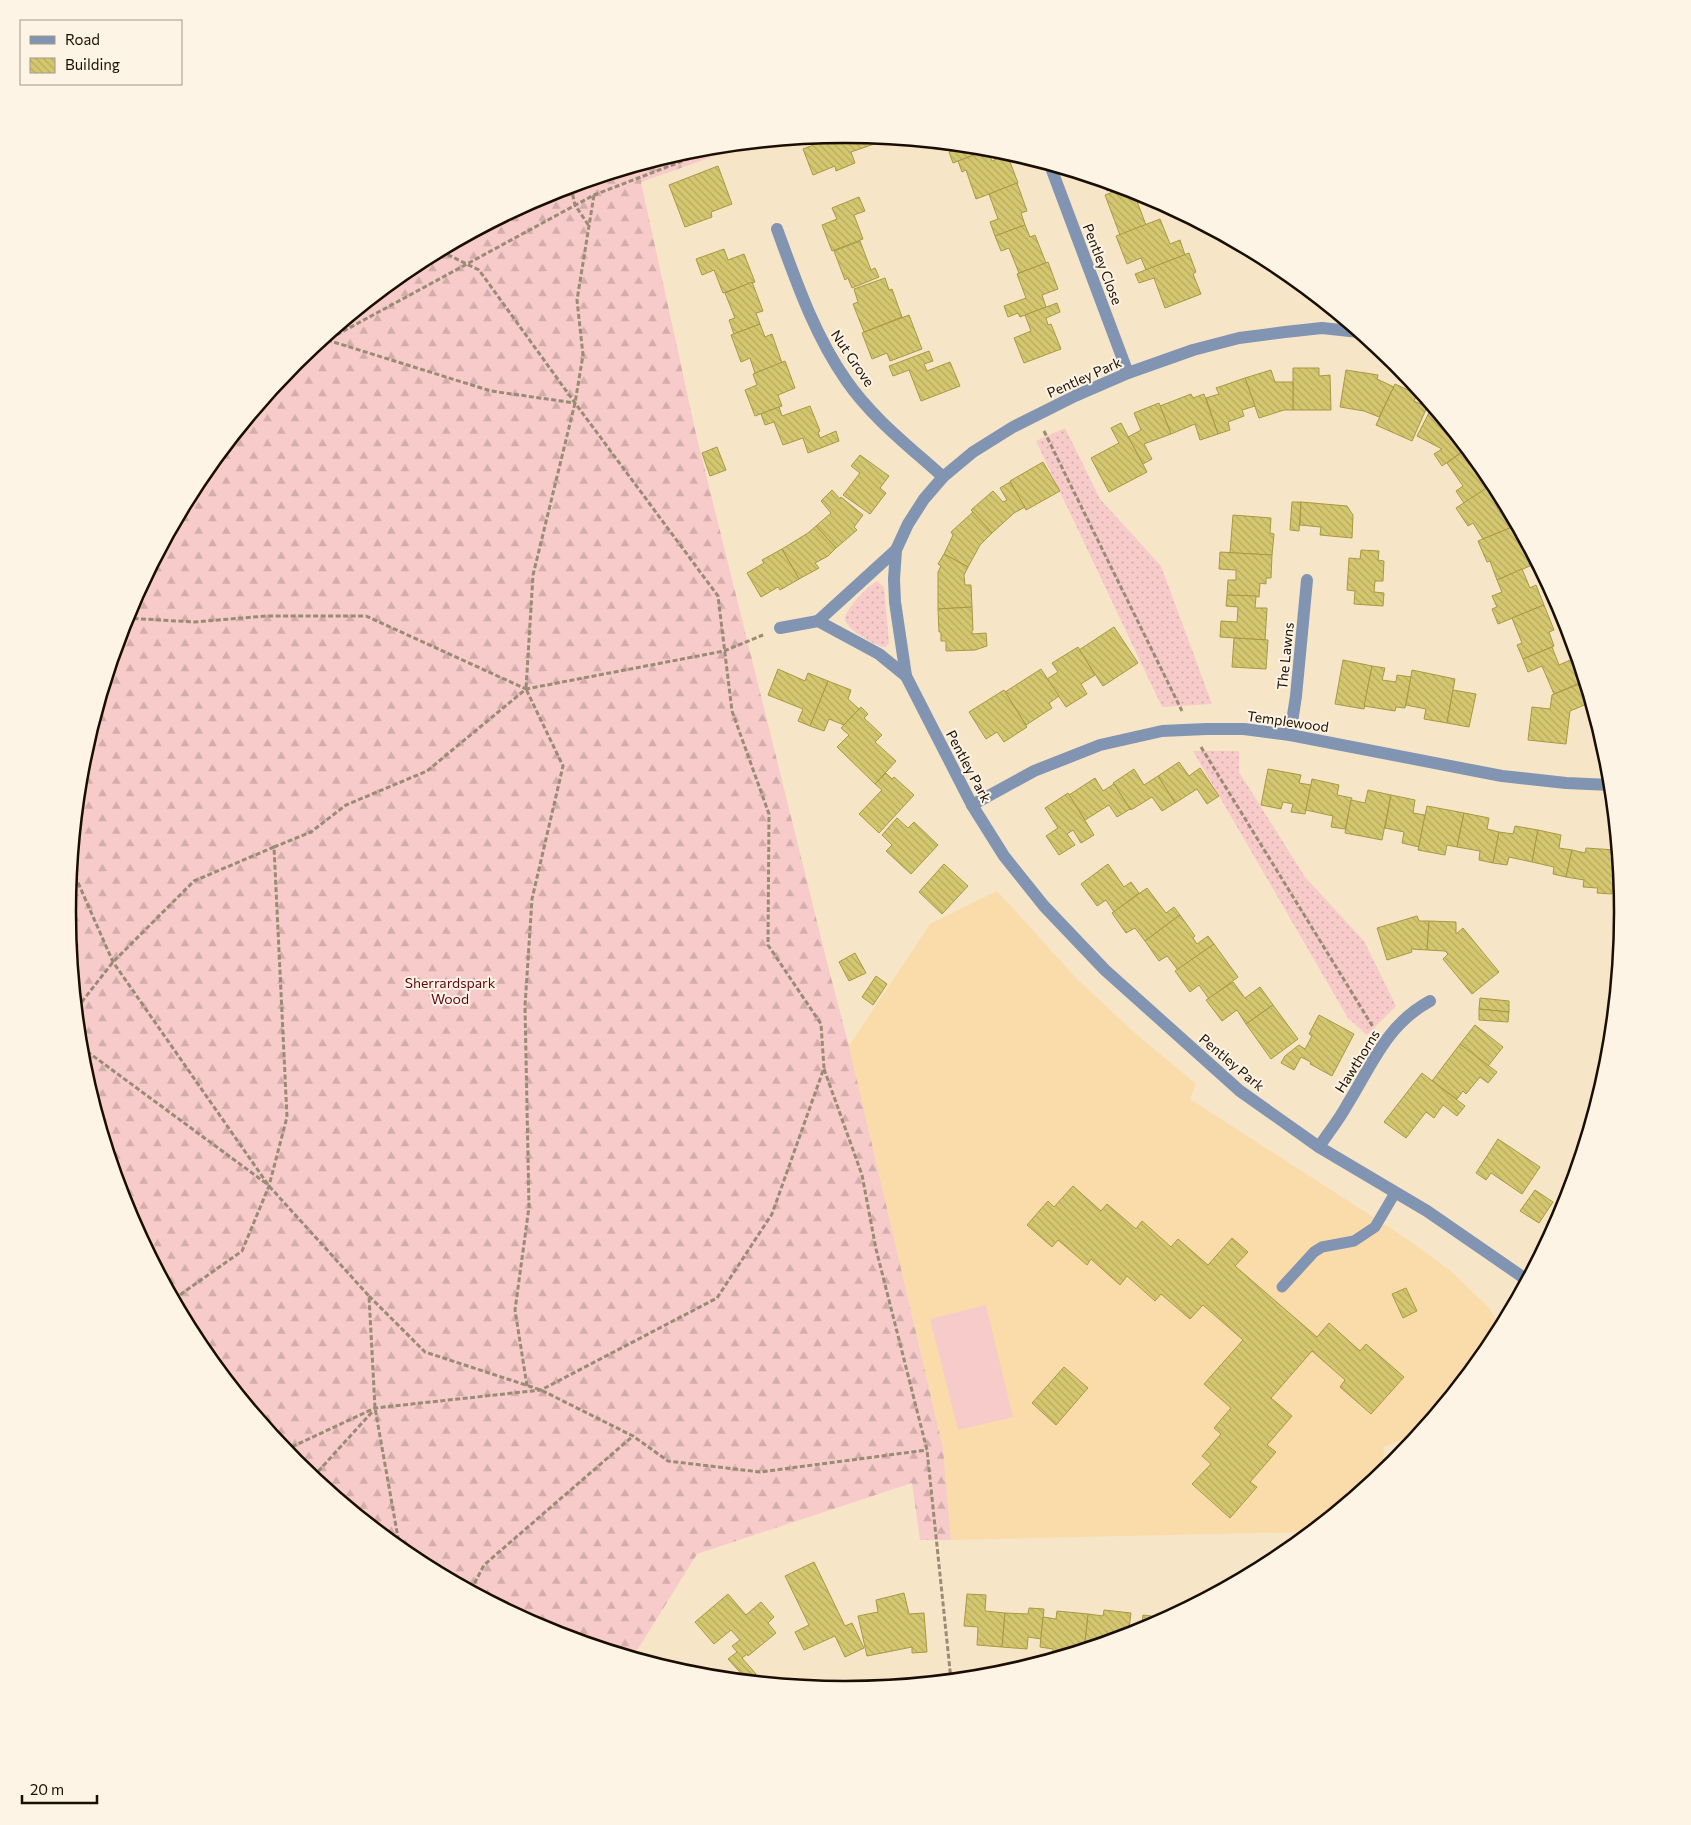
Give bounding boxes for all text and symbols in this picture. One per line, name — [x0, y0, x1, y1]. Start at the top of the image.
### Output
legend — [20, 20, 182, 85]
text: Road — [65, 30, 100, 48]
text: Building — [65, 55, 120, 73]
street label: Pentley Close — [1080, 221, 1126, 307]
street label: Nut Grove — [828, 326, 878, 390]
street label: Pentley Park — [1044, 353, 1124, 401]
street label: The Lawns — [1273, 621, 1297, 691]
street label: Templewood — [1246, 707, 1330, 735]
street label: Pentley Park — [943, 727, 995, 806]
park label: Sherrardspark Wood — [405, 974, 496, 1007]
street label: Hawthorns — [1331, 1026, 1383, 1096]
street label: Pentley Park — [1196, 1030, 1268, 1094]
scale bar — [22, 1772, 98, 1804]
text: 20 m — [30, 1780, 64, 1798]

